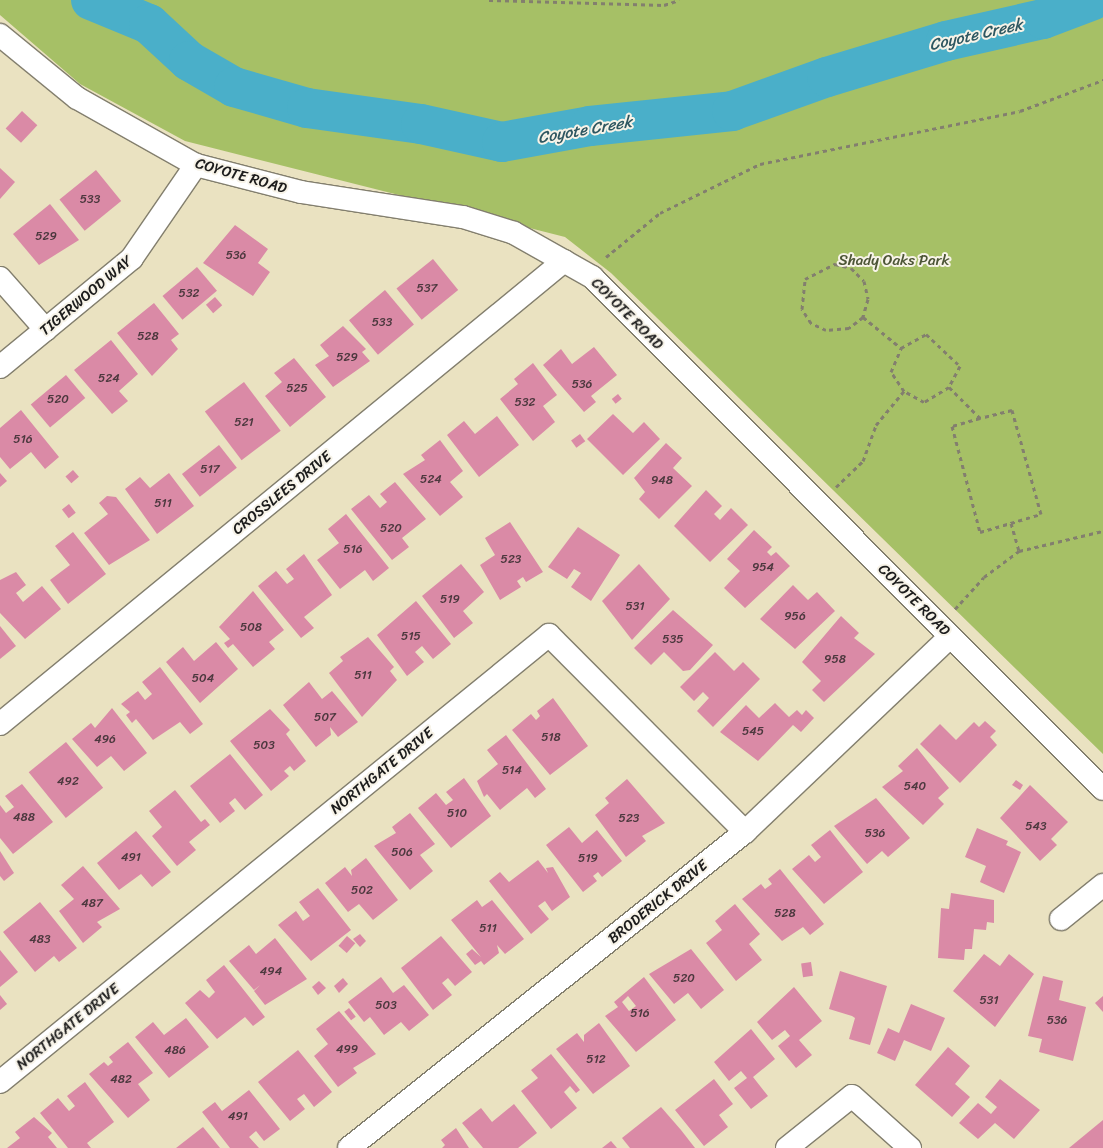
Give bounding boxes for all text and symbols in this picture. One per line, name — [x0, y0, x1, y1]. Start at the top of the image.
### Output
water label: Coyote Creek — [928, 15, 1024, 55]
water label: Coyote Creek — [537, 112, 633, 148]
street label: COYOTE ROAD — [193, 154, 289, 198]
house number: 533 — [80, 193, 100, 207]
house number: 529 — [35, 230, 57, 244]
house number: 536 — [226, 249, 246, 263]
park label: Shady Oaks Park — [838, 252, 950, 270]
street label: TIGERWOOD WAY — [37, 253, 135, 339]
street label: COYOTE ROAD — [587, 274, 667, 354]
house number: 537 — [417, 282, 437, 296]
house number: 532 — [179, 287, 199, 301]
house number: 533 — [372, 316, 392, 330]
house number: 528 — [137, 330, 159, 344]
house number: 529 — [336, 351, 358, 365]
house number: 524 — [98, 372, 120, 386]
house number: 536 — [572, 378, 592, 392]
house number: 525 — [286, 382, 308, 396]
house number: 520 — [47, 393, 69, 407]
house number: 532 — [515, 396, 535, 410]
house number: 521 — [234, 416, 254, 430]
house number: 516 — [13, 433, 33, 447]
street label: CROSSLEES DRIVE — [229, 448, 335, 538]
house number: 517 — [200, 463, 220, 477]
house number: 524 — [420, 473, 442, 487]
house number: 948 — [651, 474, 673, 488]
house number: 511 — [154, 497, 172, 511]
house number: 520 — [380, 522, 402, 536]
house number: 516 — [343, 543, 363, 557]
house number: 523 — [501, 553, 521, 567]
street label: COYOTE ROAD — [874, 560, 954, 640]
house number: 954 — [752, 561, 774, 575]
house number: 519 — [440, 593, 460, 607]
house number: 531 — [625, 600, 645, 614]
house number: 956 — [784, 610, 806, 624]
house number: 508 — [240, 621, 262, 635]
house number: 515 — [401, 630, 421, 644]
house number: 535 — [662, 633, 684, 647]
house number: 958 — [824, 653, 846, 667]
house number: 511 — [354, 669, 372, 683]
house number: 504 — [192, 672, 214, 686]
house number: 507 — [314, 711, 336, 725]
street label: NORTHGATE DRIVE — [327, 724, 437, 818]
house number: 545 — [742, 725, 764, 739]
house number: 518 — [541, 731, 561, 745]
house number: 496 — [94, 733, 116, 747]
house number: 503 — [253, 739, 275, 753]
house number: 514 — [502, 764, 522, 778]
house number: 492 — [57, 775, 79, 789]
house number: 540 — [904, 780, 926, 794]
house number: 510 — [447, 807, 467, 821]
house number: 488 — [13, 811, 35, 825]
house number: 523 — [619, 812, 639, 826]
house number: 543 — [1025, 820, 1047, 834]
house number: 536 — [865, 827, 885, 841]
house number: 506 — [391, 846, 413, 860]
house number: 491 — [121, 851, 141, 865]
house number: 519 — [578, 852, 598, 866]
street label: BRODERICK DRIVE — [605, 856, 711, 948]
house number: 502 — [351, 884, 373, 898]
house number: 487 — [81, 897, 103, 911]
house number: 528 — [774, 907, 796, 921]
house number: 511 — [479, 922, 497, 936]
house number: 483 — [29, 933, 51, 947]
house number: 494 — [260, 965, 282, 979]
house number: 520 — [673, 972, 695, 986]
street label: NORTHGATE DRIVE — [13, 980, 123, 1074]
house number: 531 — [979, 994, 999, 1008]
house number: 503 — [375, 999, 397, 1013]
house number: 516 — [630, 1007, 650, 1021]
house number: 536 — [1047, 1014, 1067, 1028]
house number: 499 — [336, 1043, 358, 1057]
house number: 486 — [164, 1044, 186, 1058]
house number: 512 — [586, 1053, 606, 1067]
house number: 482 — [110, 1073, 132, 1087]
house number: 491 — [228, 1110, 248, 1124]

